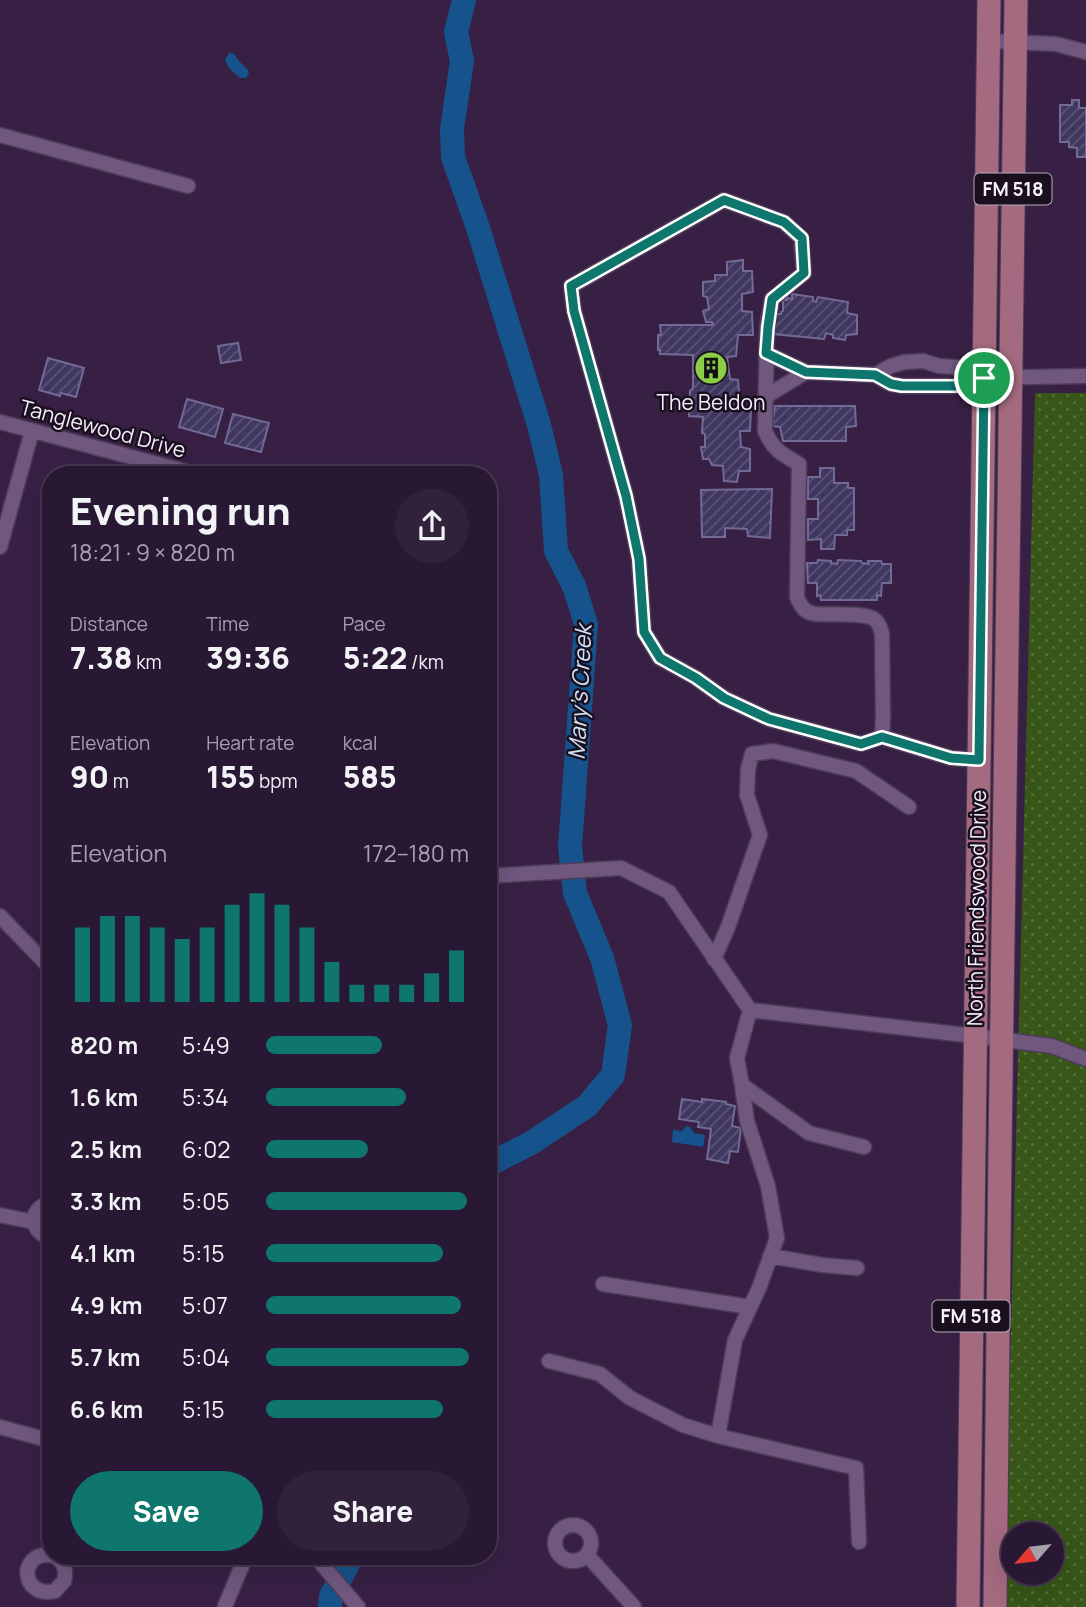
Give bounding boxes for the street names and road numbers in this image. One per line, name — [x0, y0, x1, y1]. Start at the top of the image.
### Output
road number: FM 518 — [974, 174, 1052, 204]
street label: Tanglewood Drive — [17, 392, 189, 464]
street label: North Friendswood Drive — [960, 790, 992, 1026]
road number: FM 518 — [932, 1300, 1010, 1332]

